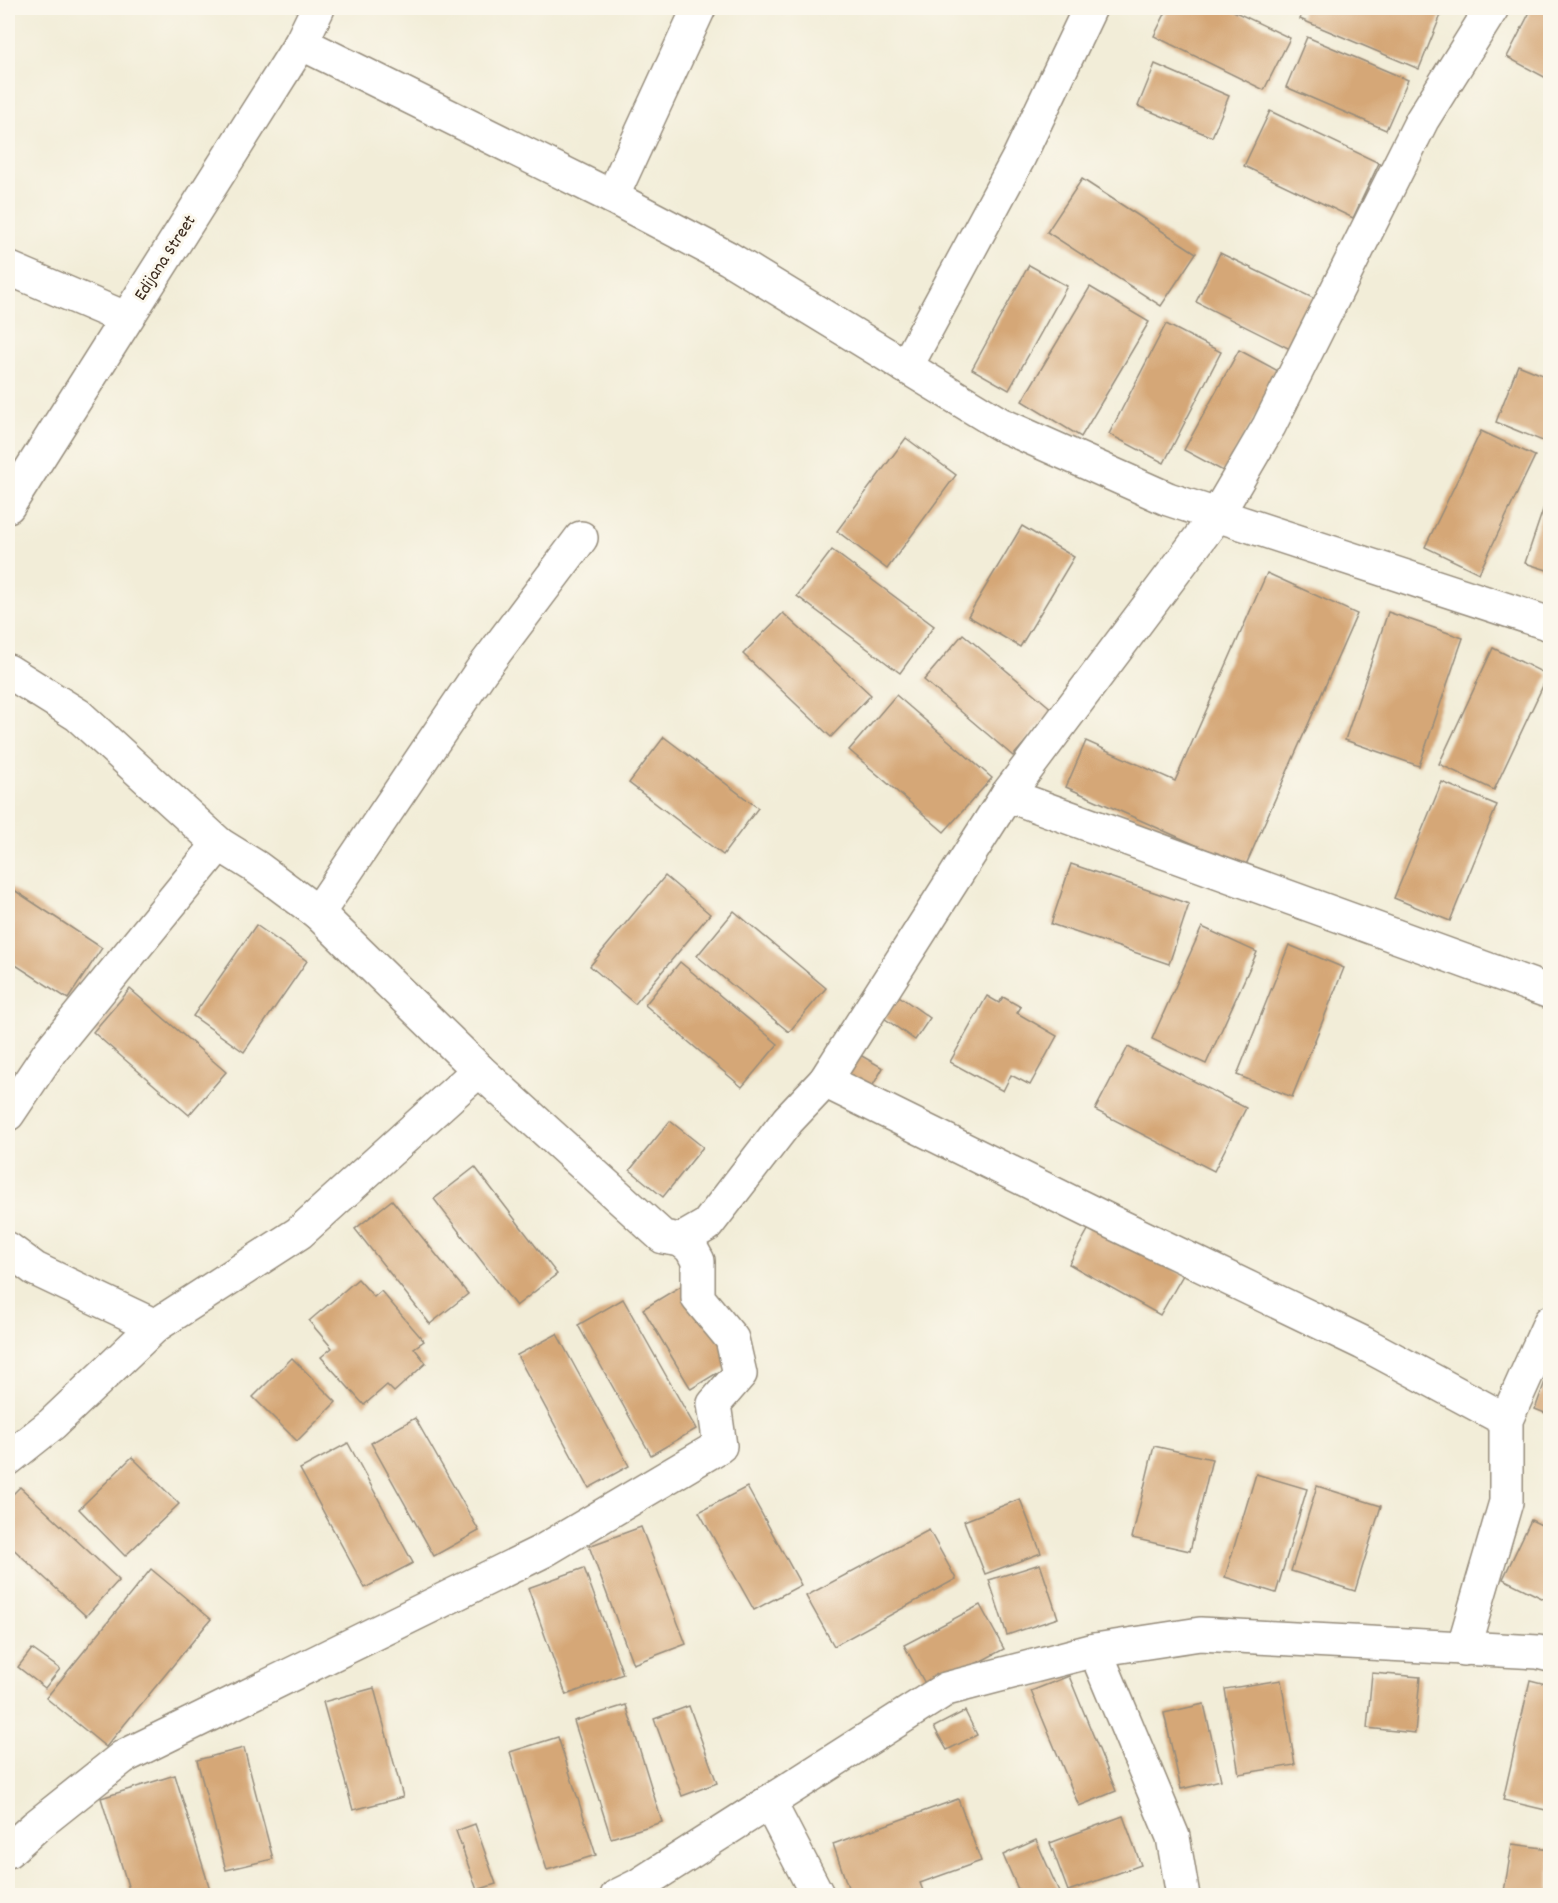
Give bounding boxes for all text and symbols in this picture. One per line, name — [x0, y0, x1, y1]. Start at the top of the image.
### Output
street label: Edijana Street — [129, 210, 203, 306]

